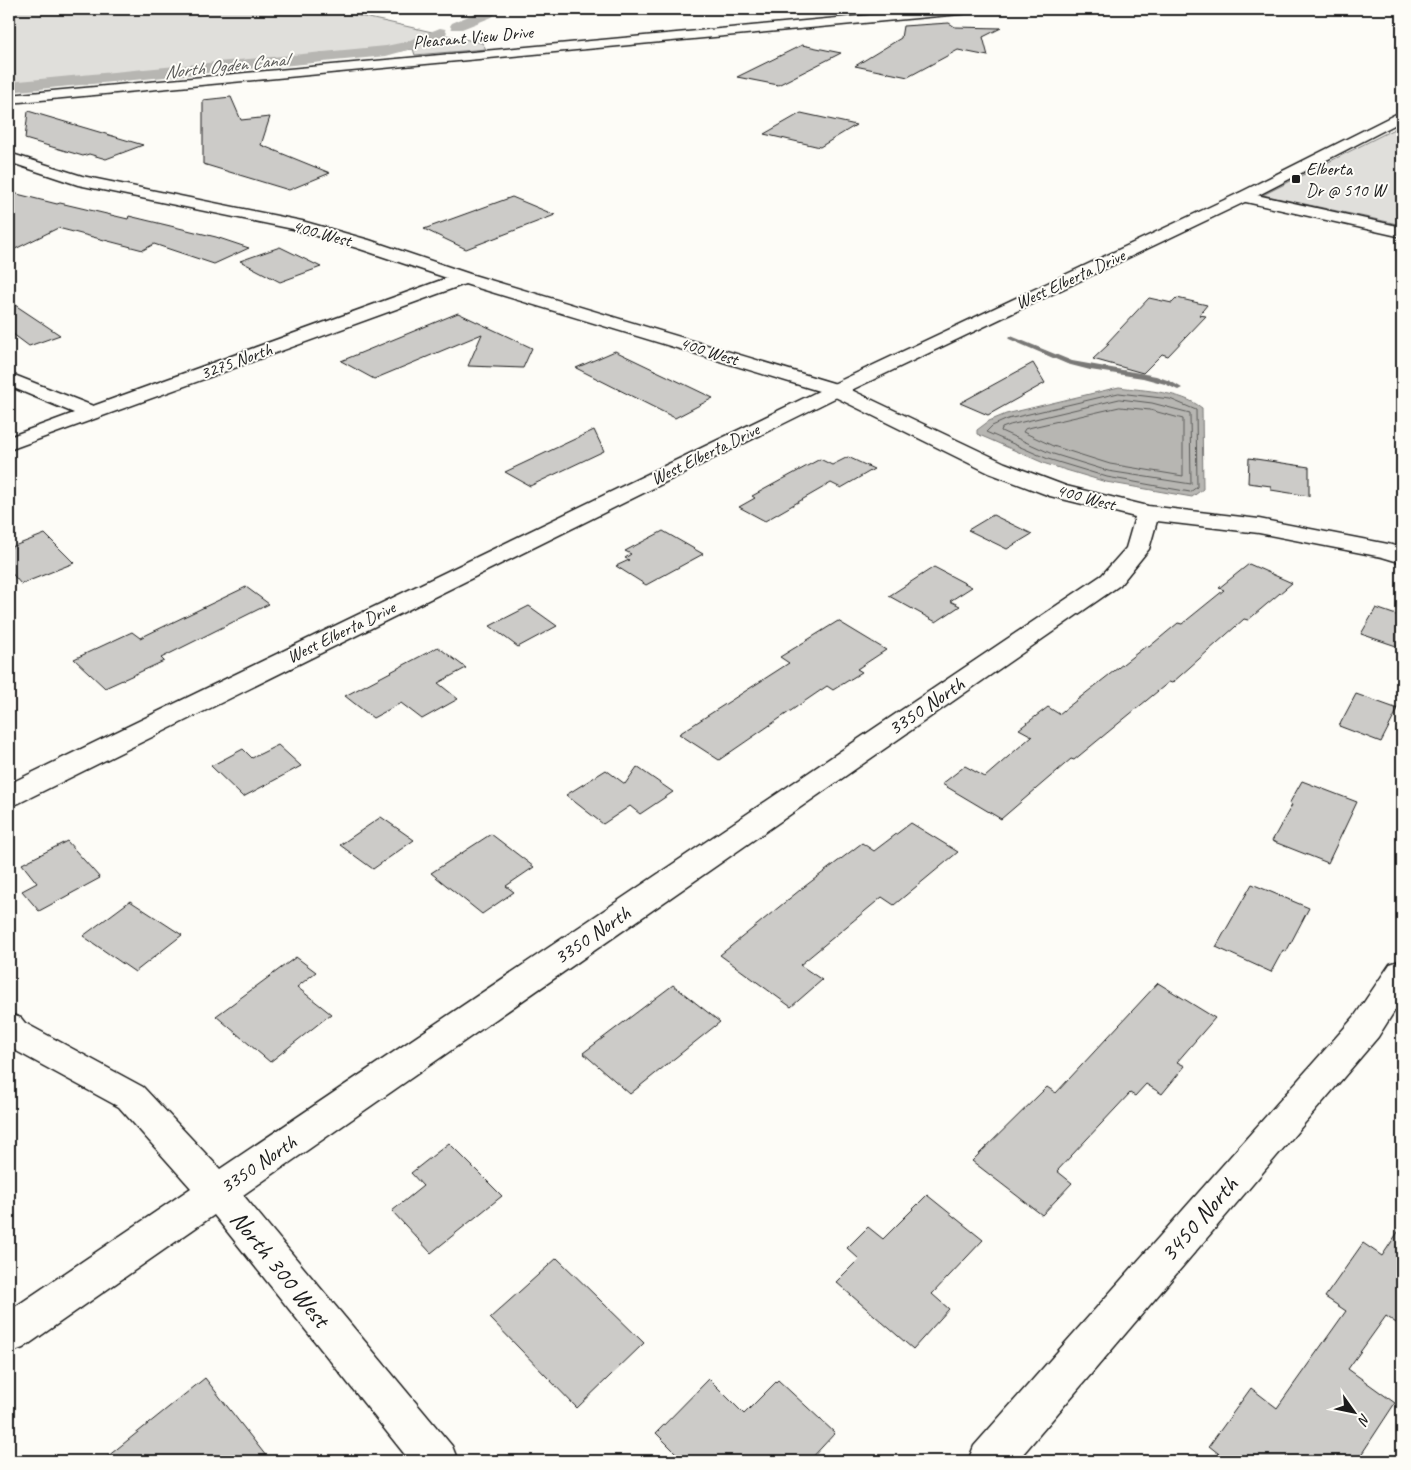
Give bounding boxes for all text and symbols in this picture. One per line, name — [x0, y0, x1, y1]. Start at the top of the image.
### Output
street label: Pleasant View Drive — [412, 21, 535, 53]
water label: North Ogden Canal — [163, 47, 296, 84]
place label: Elberta Dr @ 510 W — [1306, 158, 1388, 201]
marker: Elberta Dr @ 510 W — [1290, 173, 1302, 185]
street label: 400 West — [290, 215, 356, 252]
street label: West Elberta Drive — [1012, 244, 1129, 314]
street label: 400 West — [677, 332, 743, 371]
street label: 3275 North — [197, 338, 276, 384]
street label: West Elberta Drive — [647, 418, 764, 490]
street label: 400 West — [1054, 479, 1120, 516]
street label: West Elberta Drive — [283, 596, 400, 668]
street label: 3350 North — [883, 671, 970, 741]
street label: 3350 North — [549, 900, 636, 970]
street label: 3350 North — [215, 1129, 302, 1199]
street label: 3450 North — [1153, 1169, 1245, 1269]
street label: North 300 West — [223, 1204, 339, 1336]
north arrow — [1328, 1388, 1378, 1438]
text: N — [1354, 1411, 1374, 1429]

